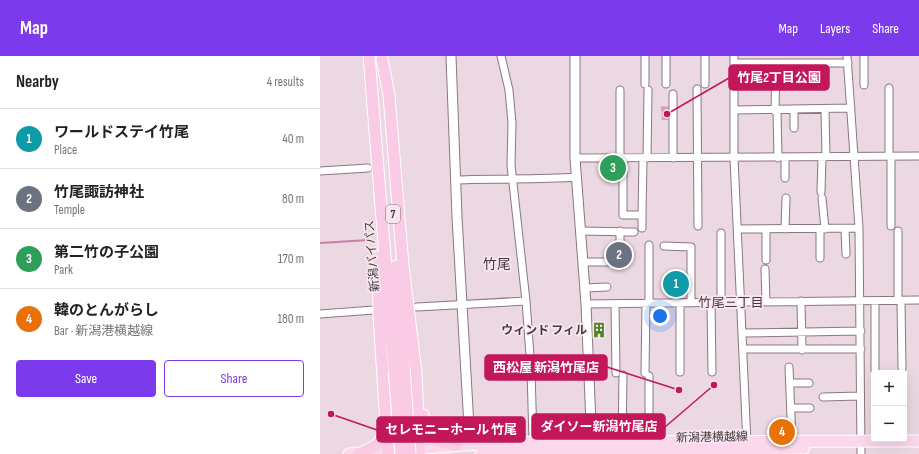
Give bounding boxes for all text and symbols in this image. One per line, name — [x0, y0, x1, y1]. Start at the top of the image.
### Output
text: Map — [20, 17, 48, 40]
text: Map — [778, 20, 798, 37]
text: Layers — [820, 20, 850, 37]
text: Share — [872, 20, 899, 37]
callout: 竹尾2丁目公園 — [729, 65, 829, 90]
text: 竹尾2丁目公園 — [737, 70, 821, 86]
text: Nearby — [16, 72, 59, 92]
text: 4 results — [267, 74, 304, 90]
text: ワールドステイ竹尾 — [54, 123, 189, 142]
text: 1 — [26, 131, 32, 147]
text: 40 m — [282, 131, 304, 147]
text: Place — [54, 142, 77, 158]
pin: 3 — [600, 153, 626, 183]
text: 竹尾諏訪神社 — [54, 183, 144, 202]
text: 2 — [26, 191, 32, 207]
text: 80 m — [282, 191, 304, 207]
text: Temple — [54, 202, 85, 218]
road number: 7 — [386, 205, 400, 223]
street label: 新潟バイパス — [362, 220, 383, 292]
pin: 2 — [606, 240, 632, 270]
text: 第二竹の子公園 — [54, 243, 159, 262]
text: 3 — [26, 251, 32, 267]
text: 170 m — [278, 251, 304, 267]
district label: 竹尾 — [483, 256, 511, 273]
text: Park — [54, 262, 73, 278]
pin: 1 — [663, 269, 689, 299]
district label: 竹尾三丁目 — [698, 295, 764, 311]
text: 韓のとんがらし — [54, 301, 159, 320]
your location — [650, 306, 670, 326]
text: 4 — [26, 311, 32, 327]
text: 180 m — [278, 311, 304, 327]
building icon: ウィンド フィル — [590, 321, 608, 339]
text: Bar · 新潟港横越線 — [54, 323, 153, 339]
place label: ウィンド フィル — [501, 323, 587, 338]
callout: 西松屋 新潟竹尾店 — [485, 355, 607, 380]
button: Save — [16, 360, 156, 397]
button: Share — [164, 360, 304, 397]
text: 西松屋 新潟竹尾店 — [493, 360, 599, 376]
map controls — [871, 370, 907, 442]
button: + — [871, 370, 907, 406]
button: − — [871, 406, 907, 442]
callout: ダイソー新潟竹尾店 — [532, 414, 665, 439]
callout: セレモニーホール 竹尾 — [377, 417, 525, 442]
pin: 4 — [769, 417, 795, 447]
text: ダイソー新潟竹尾店 — [540, 419, 658, 435]
text: セレモニーホール 竹尾 — [385, 422, 517, 438]
street label: 新潟港横越線 — [676, 429, 748, 446]

